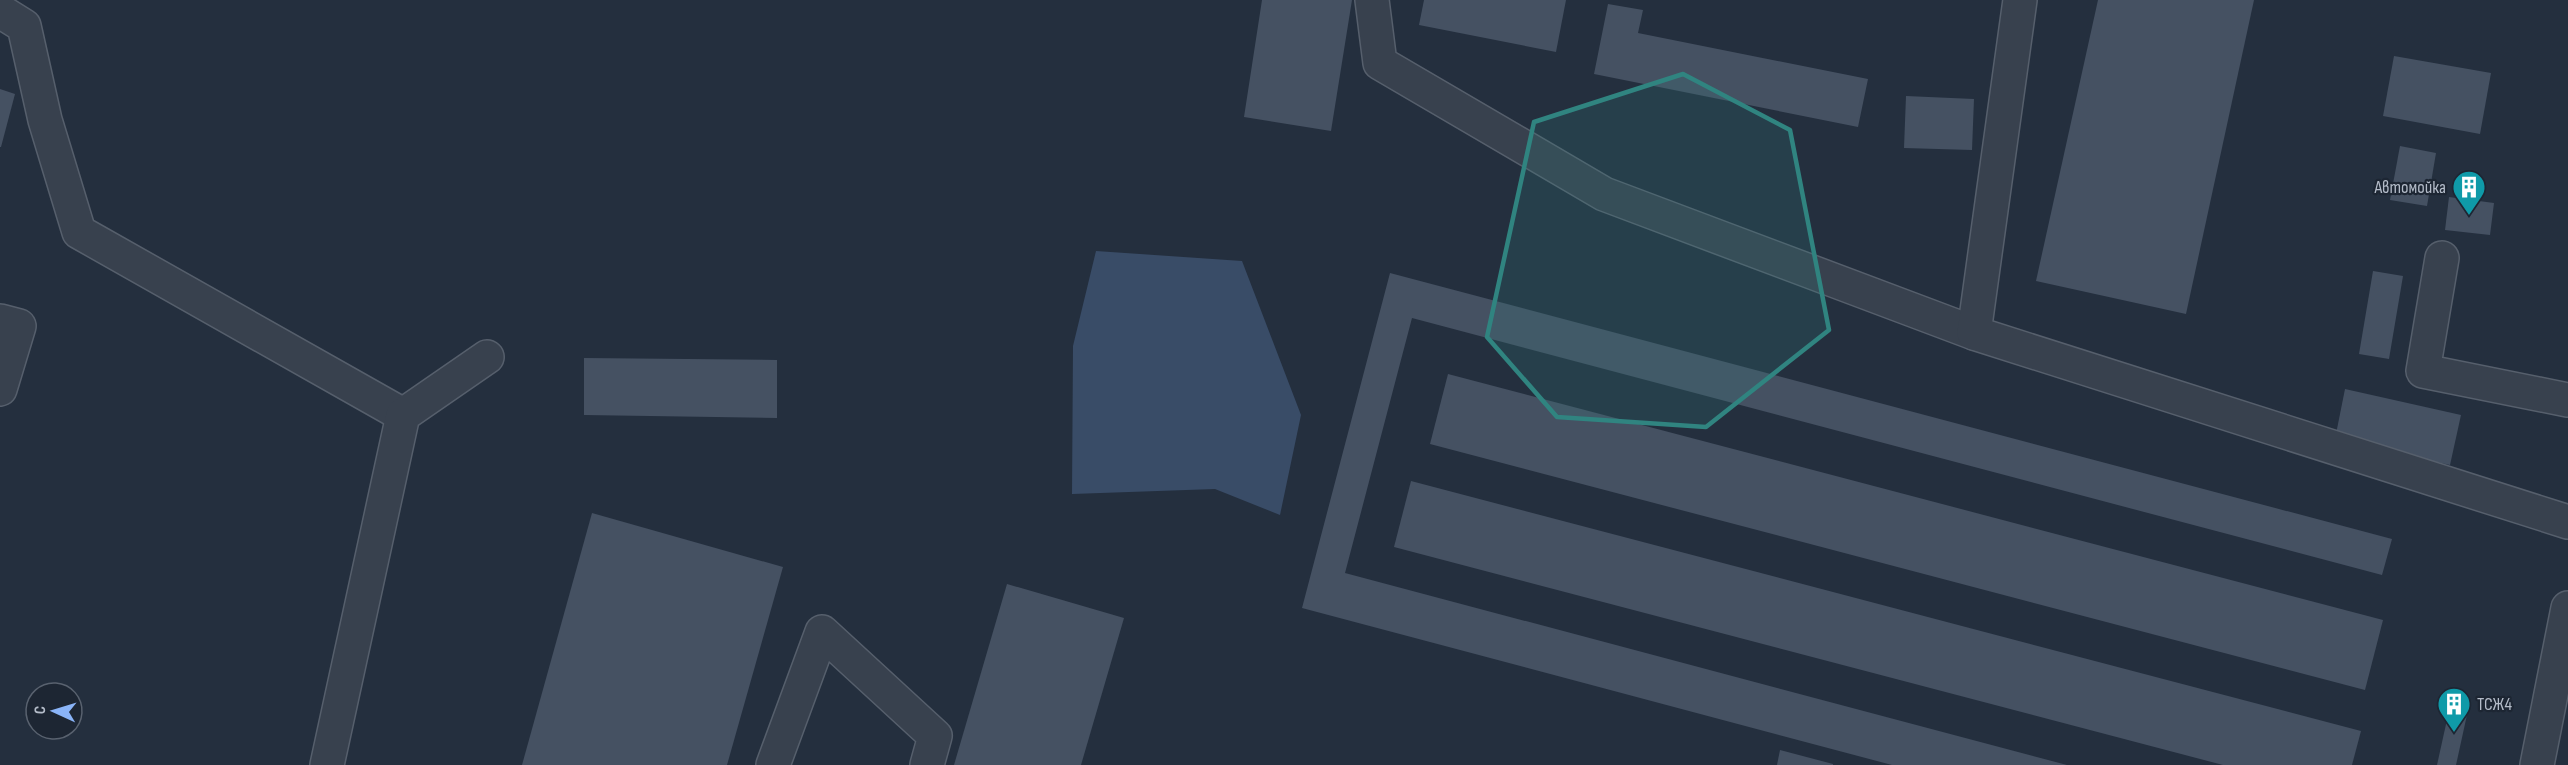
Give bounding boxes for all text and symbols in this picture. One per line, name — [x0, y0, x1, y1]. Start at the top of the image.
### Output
building icon: Автомойка — [2451, 169, 2487, 216]
place label: Автомойка — [2373, 177, 2446, 198]
north arrow — [24, 681, 84, 741]
building icon: ТСЖ4 — [2436, 686, 2472, 733]
place label: ТСЖ4 — [2477, 694, 2512, 715]
text: С — [31, 705, 50, 715]

